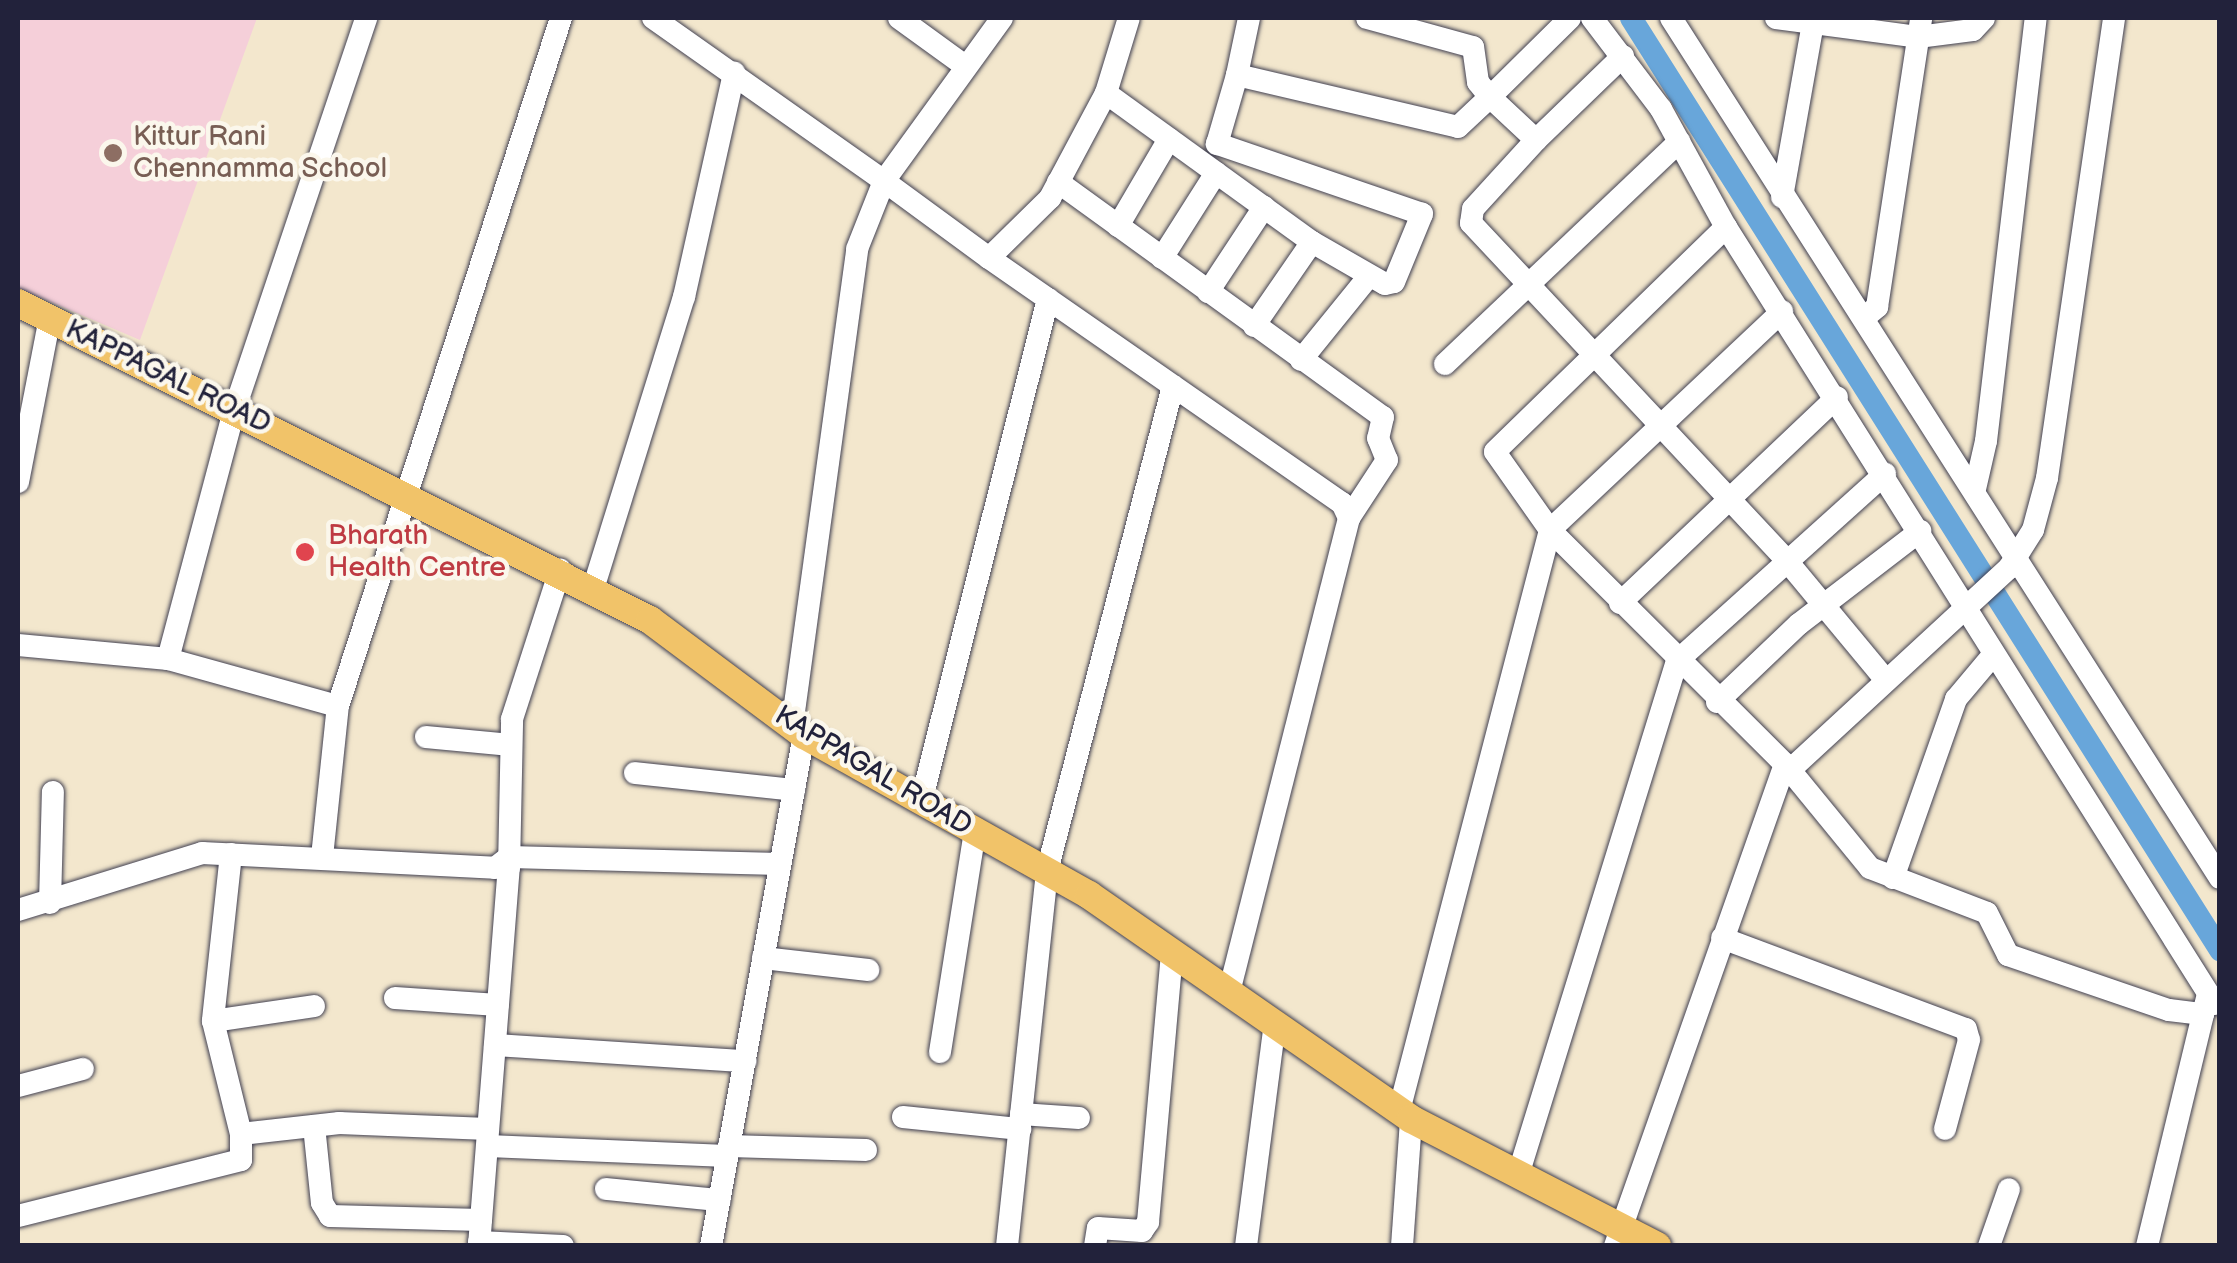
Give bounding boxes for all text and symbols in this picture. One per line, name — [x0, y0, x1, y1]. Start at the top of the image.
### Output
place label: Kittur Rani Chennamma School — [133, 120, 388, 186]
marker: Kittur Rani Chennamma School — [102, 142, 124, 164]
street label: KAPPAGAL ROAD — [60, 313, 276, 441]
place label: Bharath Health Centre — [328, 519, 506, 585]
marker: Bharath Health Centre — [292, 539, 318, 565]
street label: KAPPAGAL ROAD — [768, 699, 978, 843]

